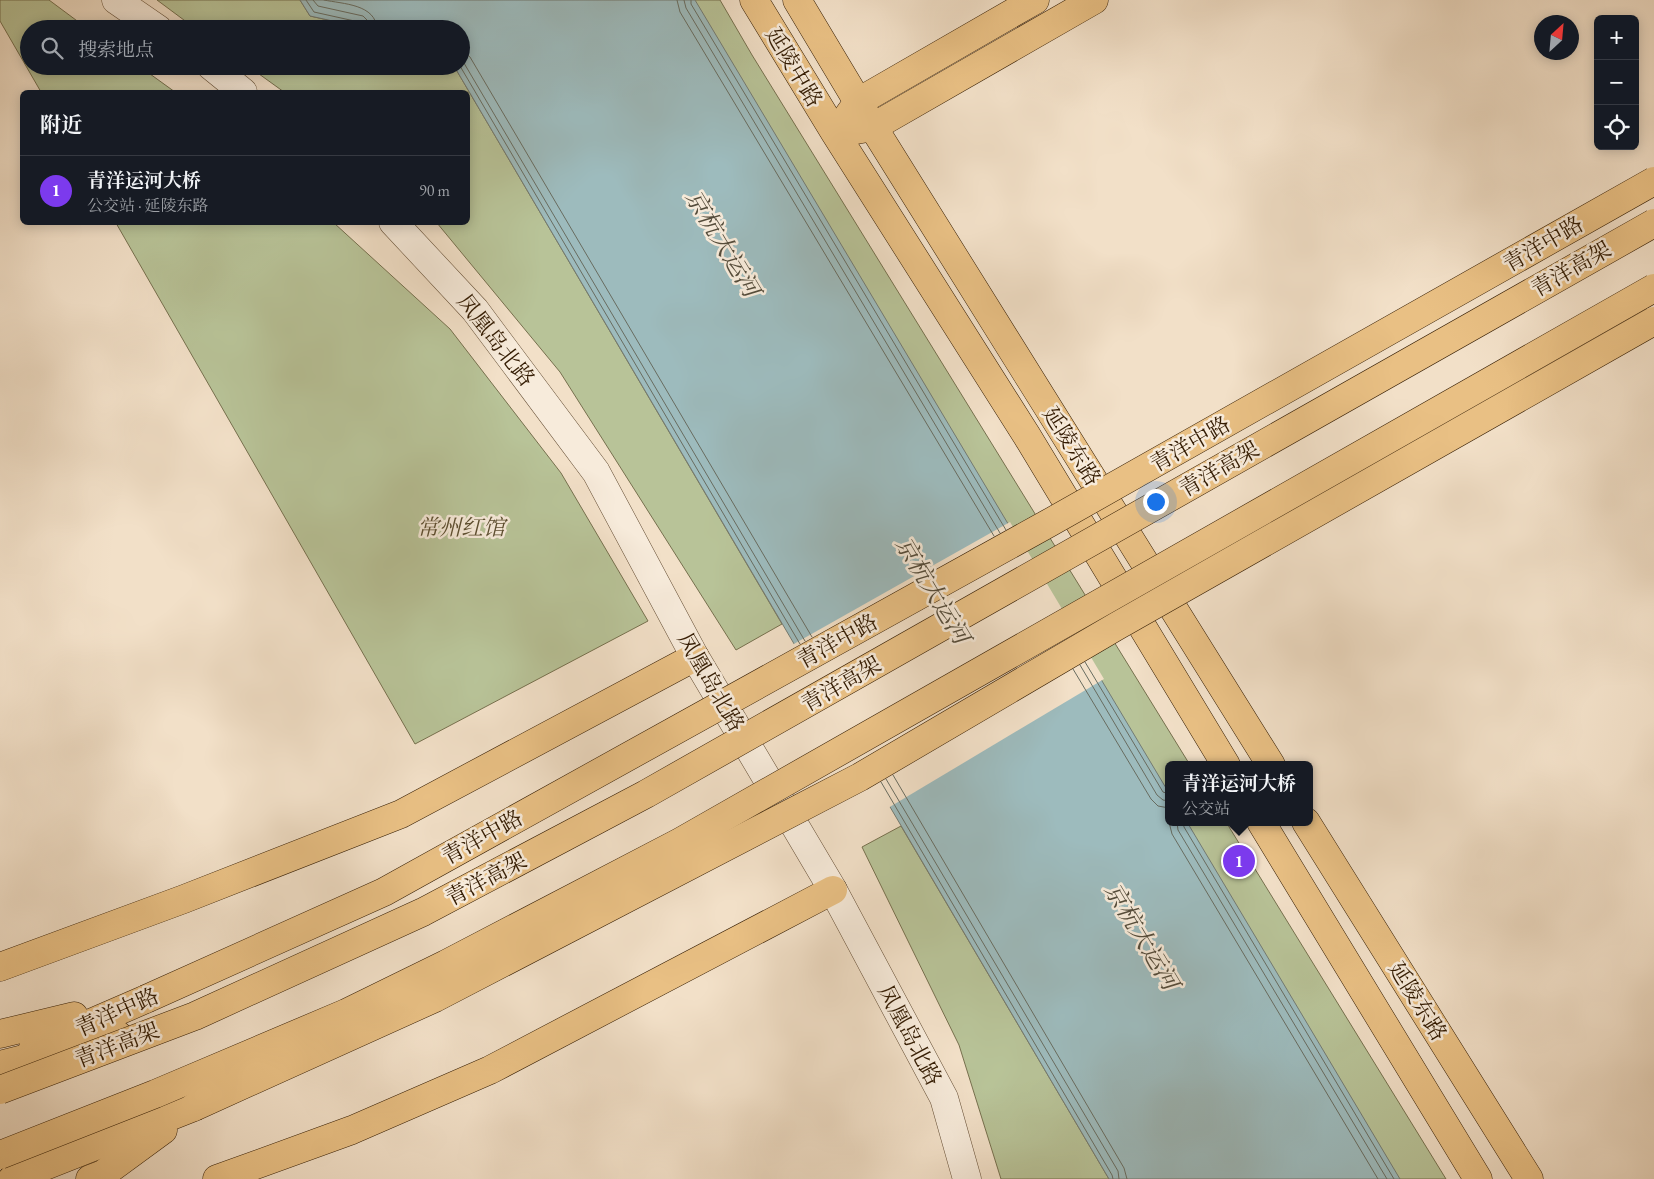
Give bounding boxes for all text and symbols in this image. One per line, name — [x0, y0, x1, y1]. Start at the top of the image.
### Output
north arrow — [1534, 15, 1579, 60]
map controls — [1594, 15, 1639, 150]
button: + — [1594, 15, 1639, 60]
search box — [20, 20, 470, 75]
street label: 延陵中路 — [759, 22, 829, 112]
icon: search — [38, 34, 66, 62]
text: 搜索地点 — [78, 37, 154, 62]
button: − — [1594, 60, 1639, 105]
button: locate — [1594, 105, 1639, 150]
text: 附近 — [40, 111, 82, 138]
text: 青洋运河大桥 — [87, 168, 201, 193]
text: 1 — [52, 180, 60, 201]
text: 90 m — [419, 180, 450, 201]
water label: 京杭大运河 — [679, 184, 769, 306]
text: 公交站 · 延陵东路 — [87, 195, 209, 216]
street label: 青洋中路 — [1498, 209, 1588, 279]
street label: 青洋高架 — [1526, 234, 1616, 304]
street label: 凤凰岛北路 — [451, 288, 541, 392]
street label: 延陵东路 — [1036, 401, 1108, 491]
street label: 青洋中路 — [1145, 409, 1235, 479]
street label: 青洋高架 — [1174, 434, 1264, 504]
your location — [1143, 489, 1169, 515]
park label: 常州红馆 — [417, 513, 509, 542]
water label: 京杭大运河 — [889, 531, 979, 653]
street label: 青洋中路 — [791, 607, 883, 675]
street label: 凤凰岛北路 — [671, 627, 751, 737]
street label: 青洋高架 — [796, 649, 886, 719]
popup — [1165, 761, 1313, 826]
text: 青洋运河大桥 — [1182, 771, 1296, 796]
text: 公交站 — [1182, 798, 1230, 819]
street label: 青洋中路 — [436, 803, 528, 871]
pin: 1 — [1223, 842, 1255, 880]
street label: 青洋高架 — [440, 846, 532, 912]
water label: 京杭大运河 — [1098, 877, 1188, 999]
street label: 延陵东路 — [1382, 956, 1454, 1046]
street label: 凤凰岛北路 — [871, 980, 949, 1090]
street label: 青洋中路 — [71, 981, 163, 1043]
street label: 青洋高架 — [71, 1016, 163, 1074]

